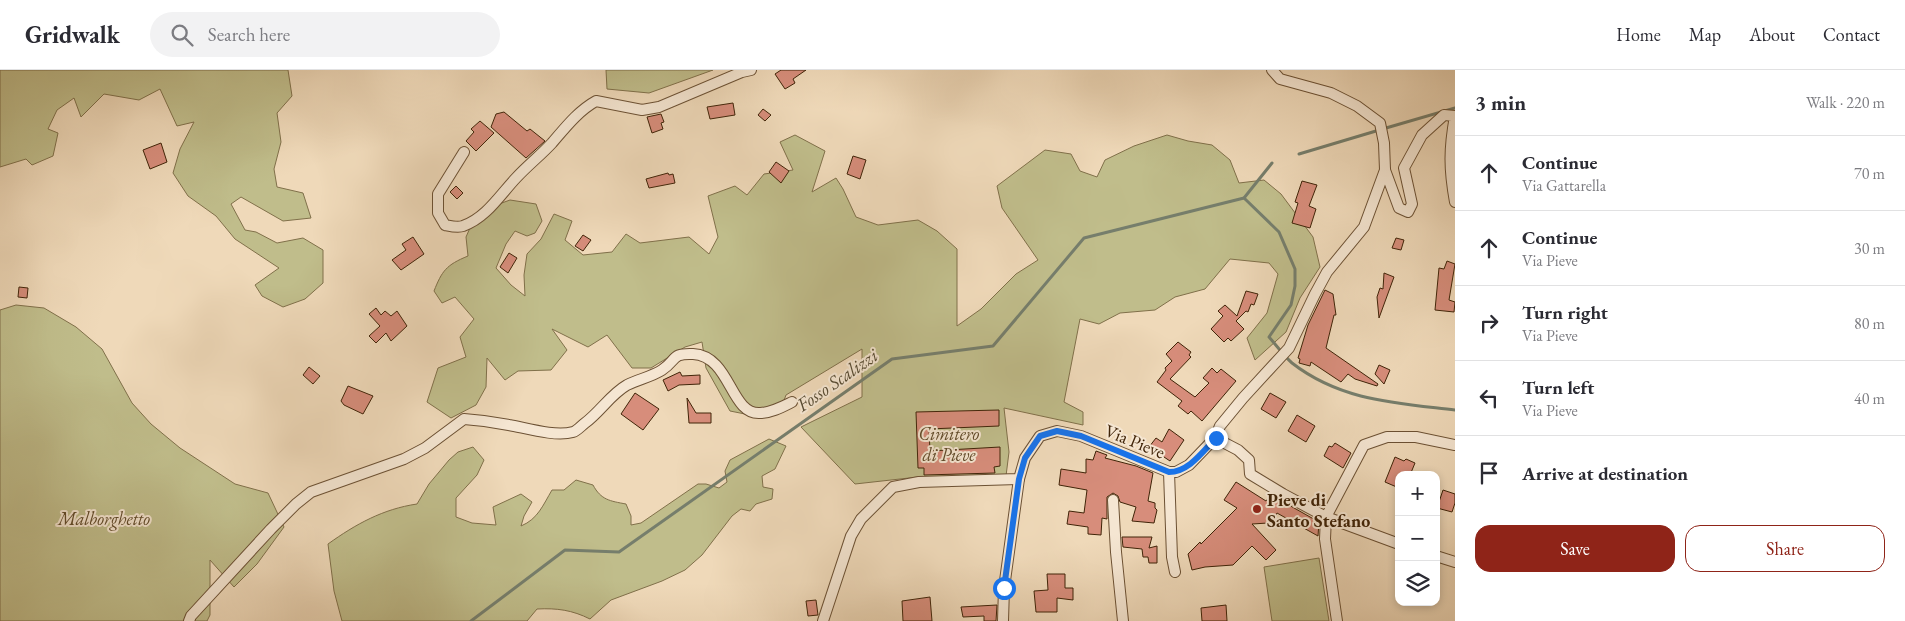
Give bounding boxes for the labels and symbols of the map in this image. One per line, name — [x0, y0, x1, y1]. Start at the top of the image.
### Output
water label: Fosso Scalizzi — [791, 342, 884, 418]
street label: Via Pieve — [1102, 419, 1168, 463]
park label: Cimitero di Pieve — [919, 422, 980, 466]
route end — [1205, 427, 1228, 450]
place label: Pieve di Santo Stefano — [1267, 488, 1370, 532]
marker: Pieve di Santo Stefano — [1251, 503, 1263, 515]
park label: Malborghetto — [57, 507, 150, 531]
route start — [993, 577, 1016, 600]

